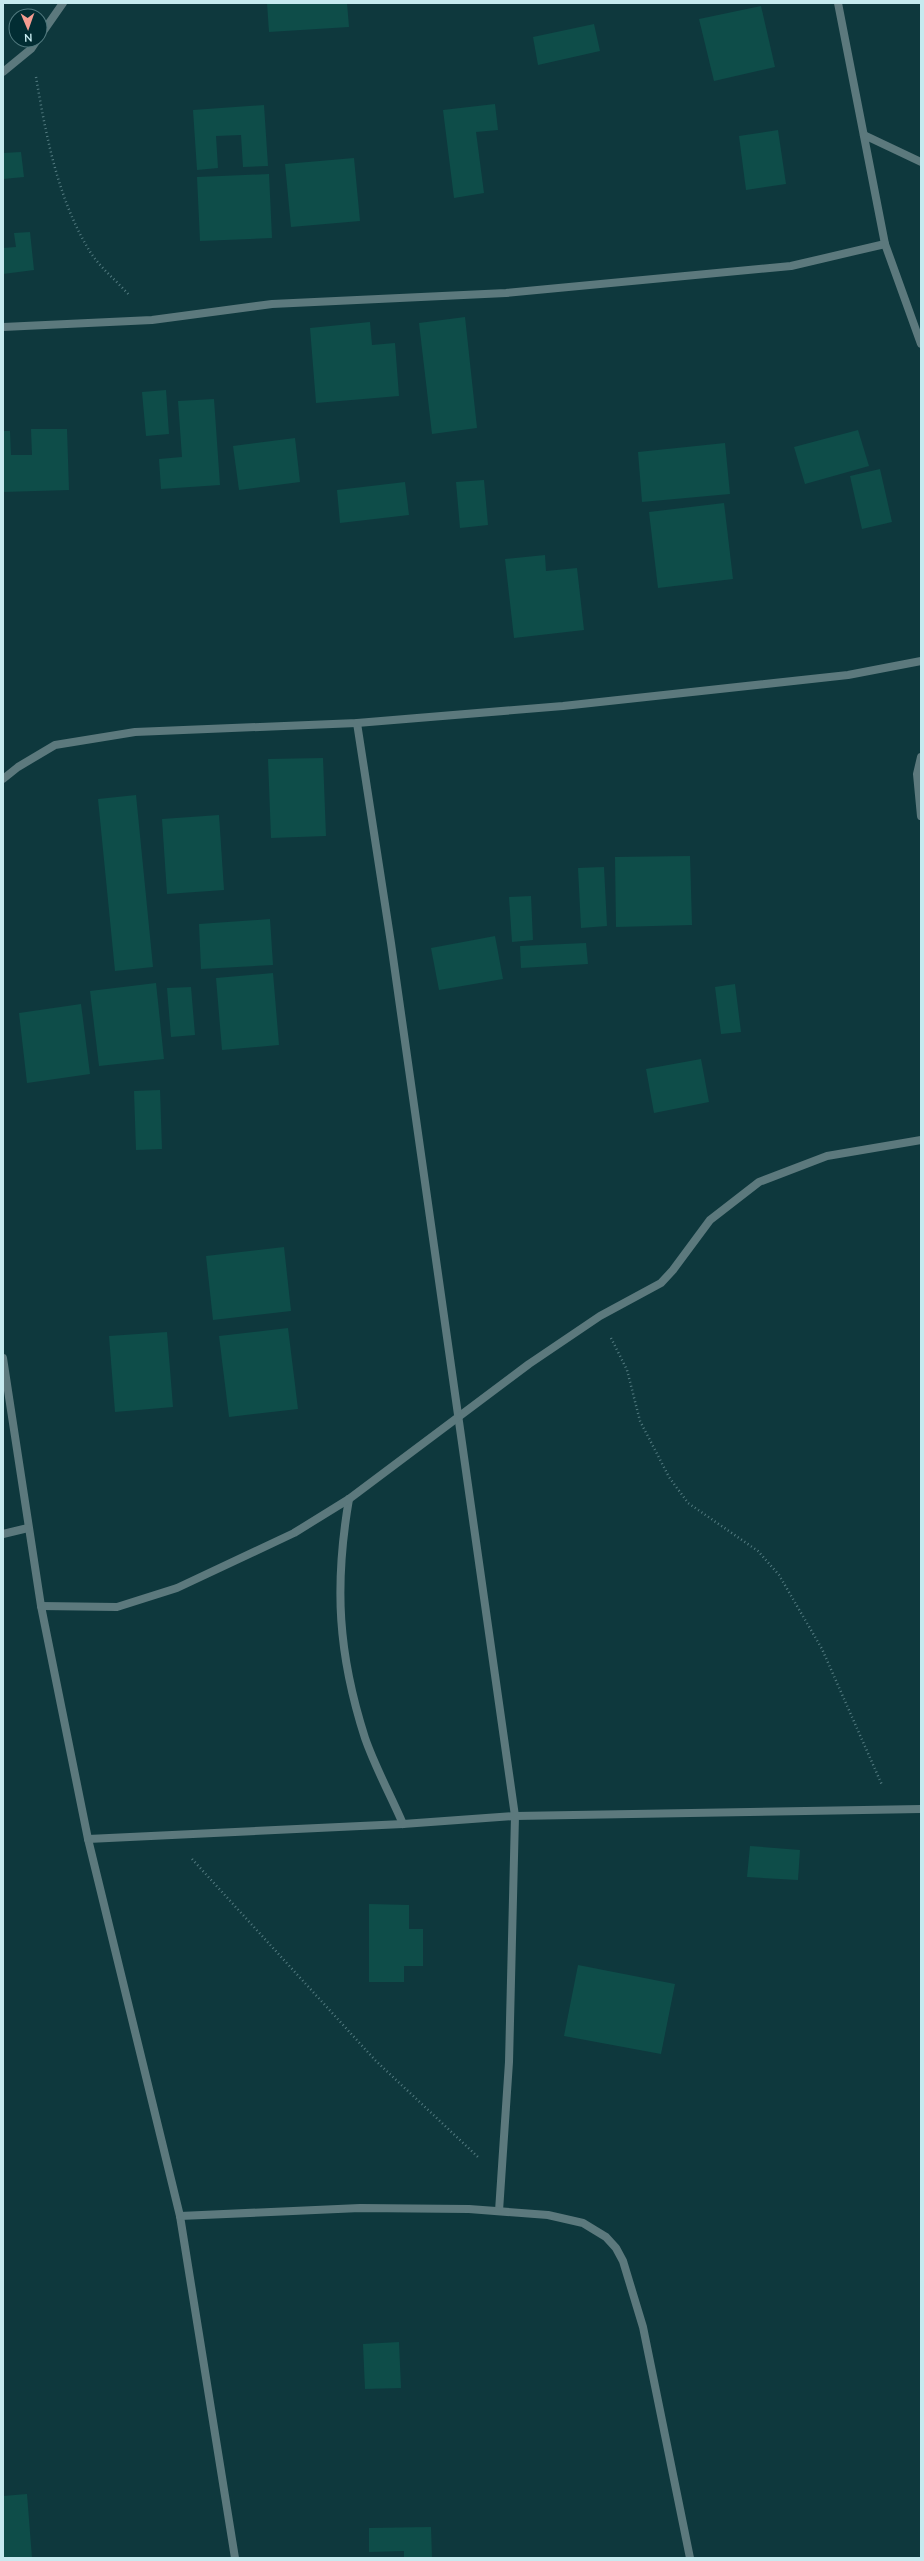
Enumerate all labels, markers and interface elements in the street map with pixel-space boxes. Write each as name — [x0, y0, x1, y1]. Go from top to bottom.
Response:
north arrow — [8, 8, 48, 48]
text: N — [24, 30, 33, 45]

